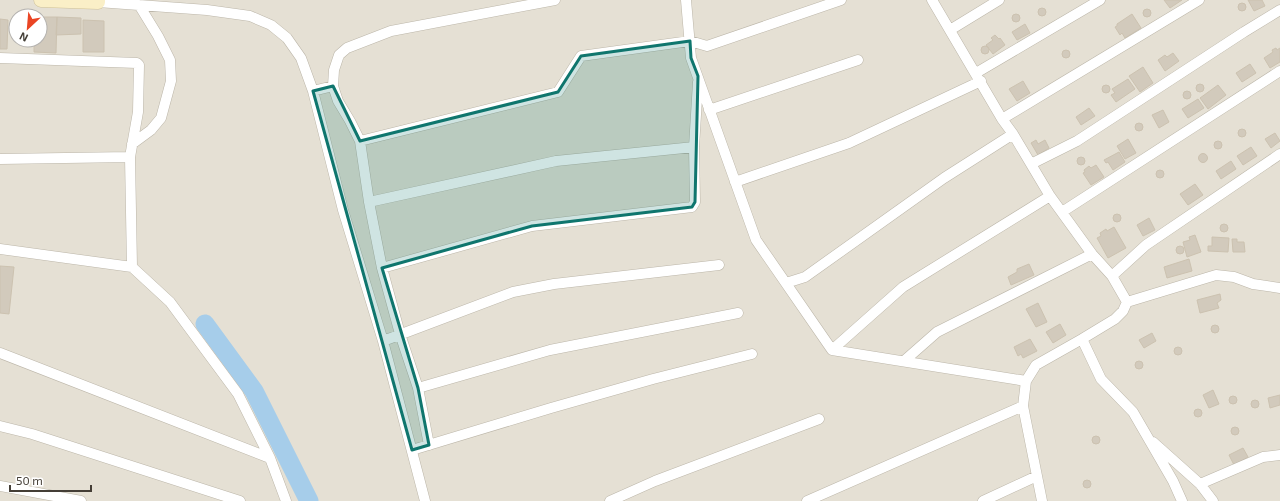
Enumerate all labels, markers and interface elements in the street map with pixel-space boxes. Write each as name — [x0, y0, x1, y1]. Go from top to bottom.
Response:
north arrow — [8, 8, 48, 48]
text: N — [17, 30, 30, 45]
scale bar — [10, 467, 91, 493]
text: 50 m — [16, 473, 43, 487]

